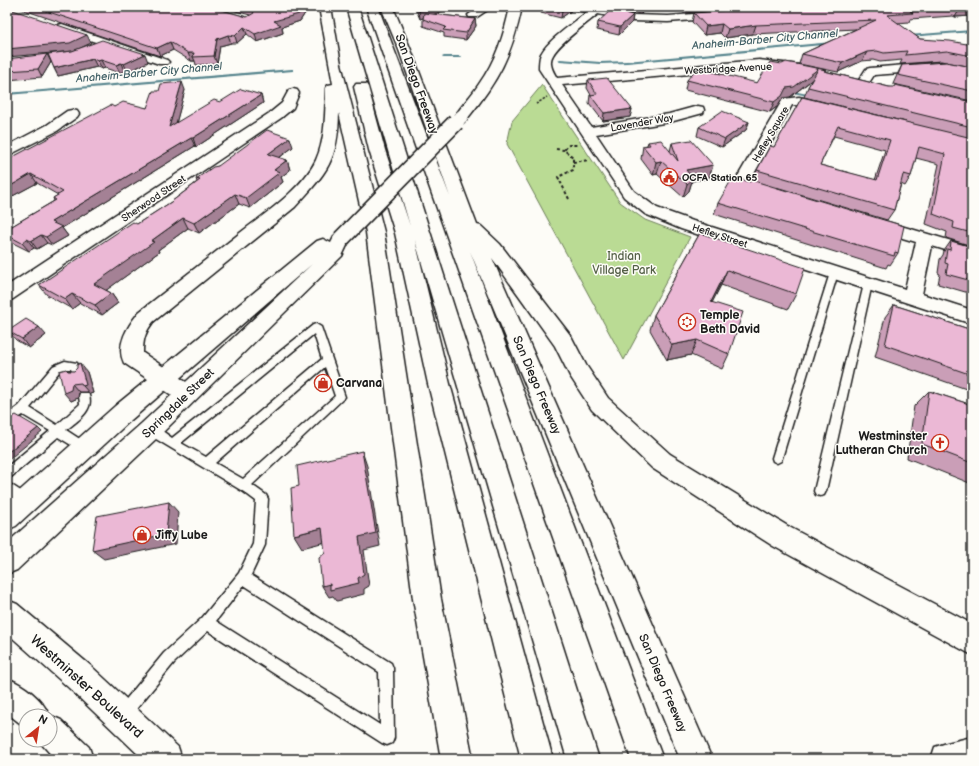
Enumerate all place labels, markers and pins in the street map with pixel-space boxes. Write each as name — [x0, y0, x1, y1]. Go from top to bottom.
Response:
public building icon: OCFA Station 65 — [659, 167, 679, 187]
place label: OCFA Station 65 — [682, 172, 757, 184]
place label: Temple Beth David — [700, 308, 760, 337]
synagogue icon: Temple Beth David — [677, 312, 697, 332]
shop icon: Carvana — [313, 373, 333, 393]
place label: Carvana — [336, 376, 382, 391]
place label: Westminster Lutheran Church — [835, 429, 927, 458]
church icon: Westminster Lutheran Church — [930, 433, 950, 453]
shop icon: Jiffy Lube — [132, 525, 152, 545]
place label: Jiffy Lube — [155, 528, 208, 543]

